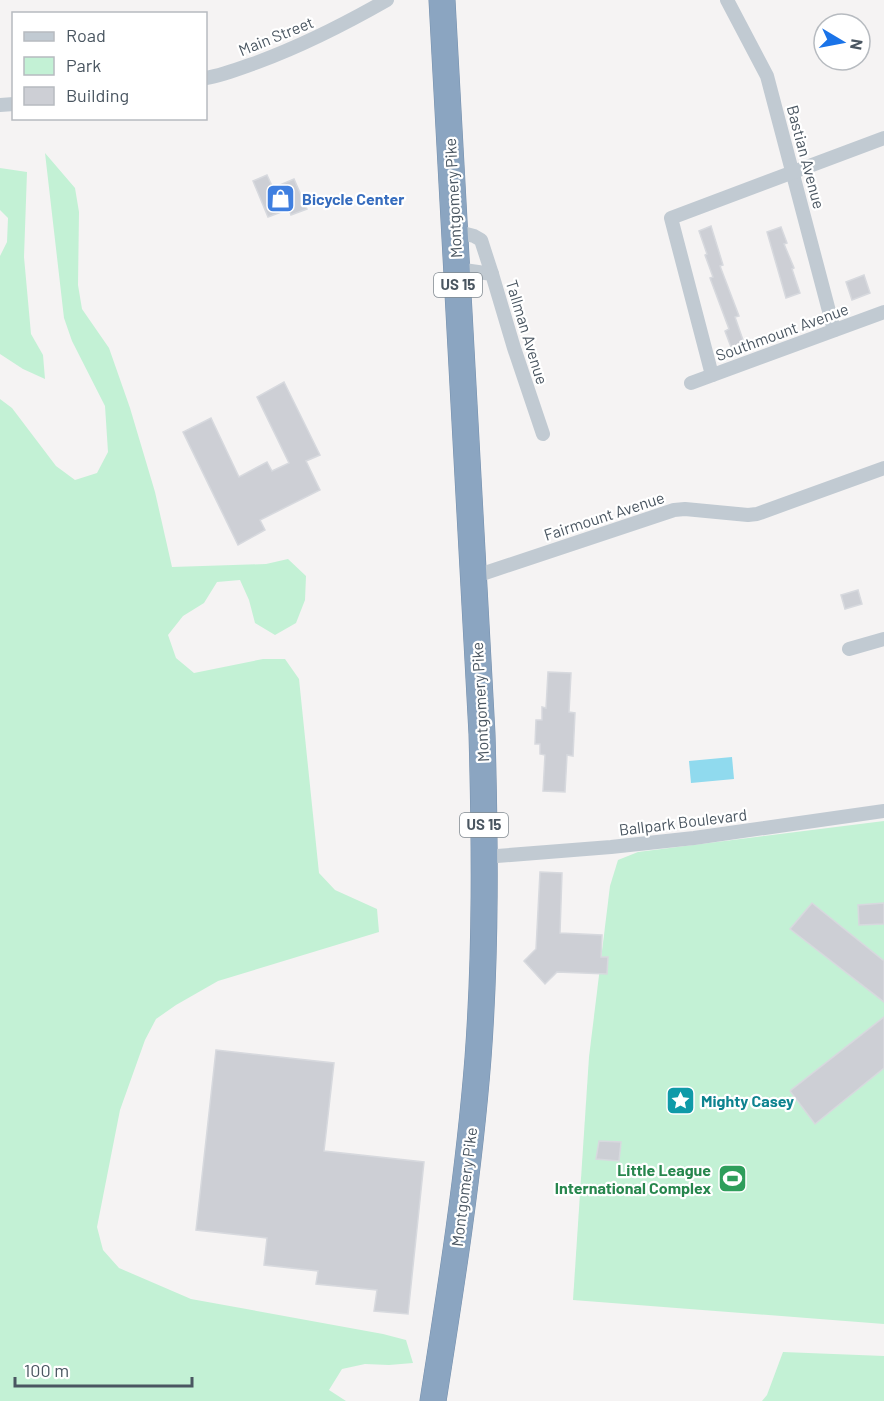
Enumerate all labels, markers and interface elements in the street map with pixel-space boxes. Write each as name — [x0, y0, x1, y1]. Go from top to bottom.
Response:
legend — [12, 12, 207, 120]
street label: Main Street — [236, 12, 316, 59]
north arrow — [812, 12, 872, 72]
text: Road — [66, 24, 106, 46]
text: N — [847, 38, 868, 52]
text: Park — [66, 54, 101, 76]
text: Building — [66, 84, 129, 106]
street label: Bastian Avenue — [784, 103, 829, 211]
street label: Montgomery Pike — [440, 138, 465, 258]
shop icon: Bicycle Center — [265, 183, 297, 215]
place label: Bicycle Center — [302, 189, 404, 208]
road number: US 15 — [434, 273, 482, 297]
street label: Tallman Avenue — [503, 277, 552, 387]
street label: Southmount Avenue — [713, 299, 851, 364]
street label: Fairmount Avenue — [541, 487, 666, 544]
street label: Montgomery Pike — [467, 642, 492, 762]
street label: Ballpark Boulevard — [618, 804, 748, 839]
road number: US 15 — [460, 813, 508, 837]
place icon: Mighty Casey — [664, 1085, 696, 1117]
place label: Mighty Casey — [701, 1091, 794, 1110]
street label: Montgomery Pike — [447, 1126, 480, 1248]
place label: Little League International Complex — [555, 1160, 711, 1197]
sports icon: Little League International Complex — [716, 1163, 748, 1195]
scale bar — [15, 1350, 192, 1388]
text: 100 m — [24, 1359, 69, 1381]

